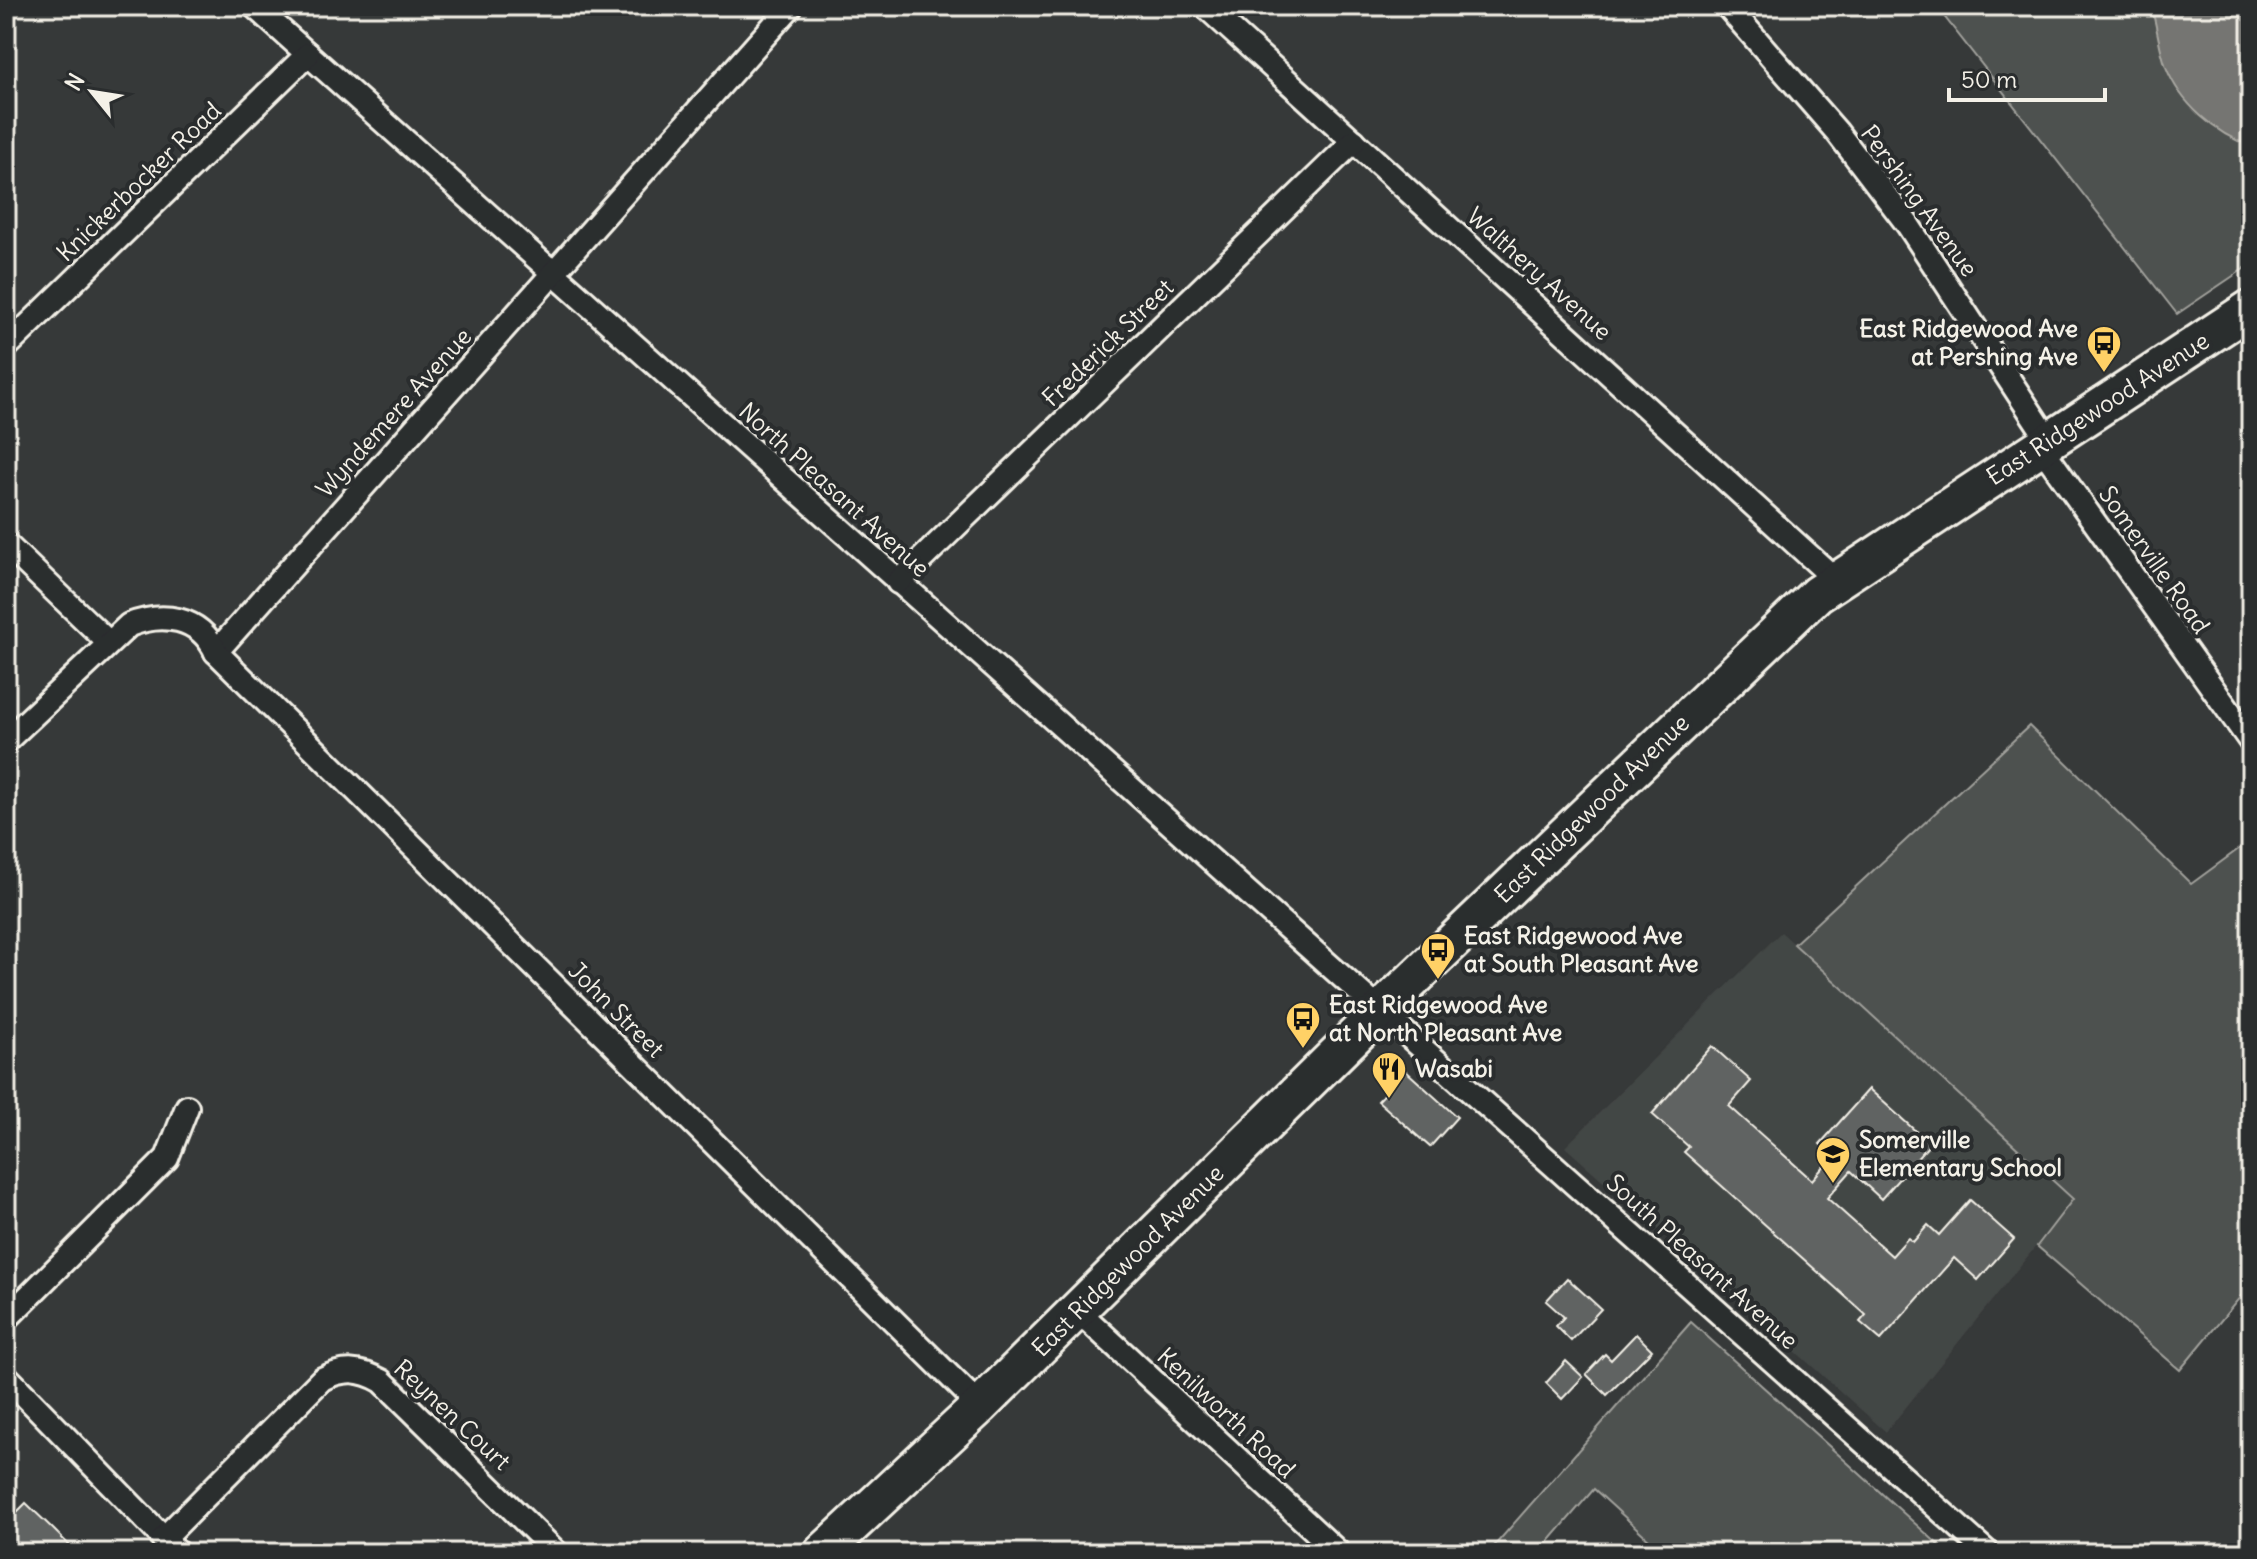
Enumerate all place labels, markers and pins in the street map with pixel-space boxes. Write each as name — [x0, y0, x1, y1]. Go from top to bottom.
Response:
place label: East Ridgewood Ave at Pershing Ave — [1859, 313, 2078, 371]
bus stop icon: East Ridgewood Ave at Pershing Ave — [2085, 324, 2123, 374]
place label: East Ridgewood Ave at South Pleasant Ave — [1464, 920, 1698, 978]
bus stop icon: East Ridgewood Ave at South Pleasant Ave — [1419, 931, 1457, 981]
place label: East Ridgewood Ave at North Pleasant Ave — [1329, 989, 1562, 1047]
bus stop icon: East Ridgewood Ave at North Pleasant Ave — [1284, 1000, 1322, 1050]
restaurant icon: Wasabi — [1370, 1050, 1408, 1100]
place label: Wasabi — [1415, 1053, 1493, 1083]
place label: Somerville Elementary School — [1859, 1124, 2062, 1182]
school or university icon: Somerville Elementary School — [1814, 1135, 1852, 1185]

